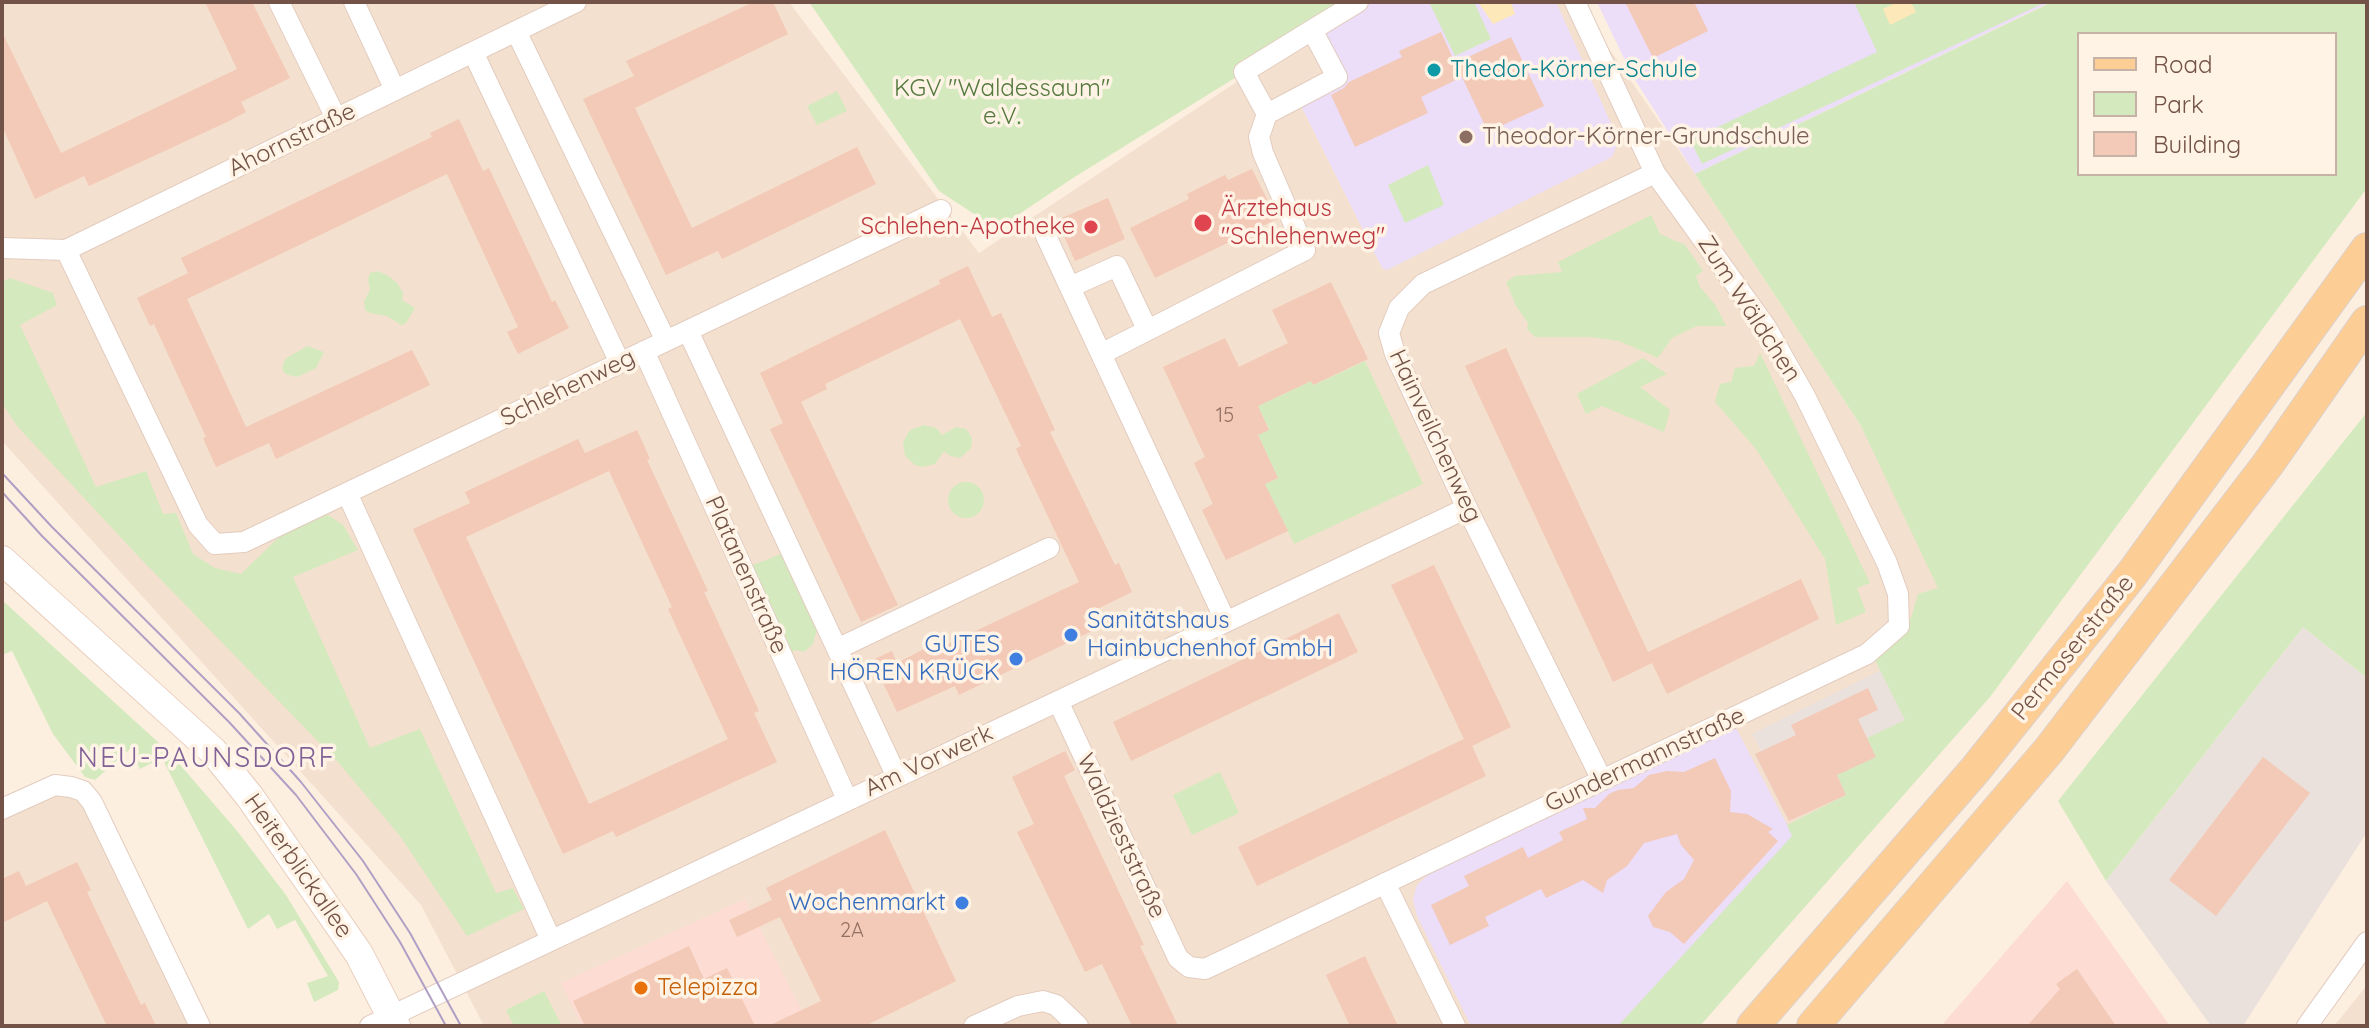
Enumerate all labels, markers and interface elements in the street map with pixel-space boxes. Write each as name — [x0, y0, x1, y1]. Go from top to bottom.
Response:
legend — [2077, 32, 2337, 176]
text: Road — [2153, 49, 2213, 79]
place label: Thedor-Körner-Schule — [1450, 56, 1697, 84]
marker: Thedor-Körner-Schule — [1425, 61, 1443, 79]
park label: KGV "Waldessaum" e.V. — [894, 75, 1110, 131]
text: Park — [2153, 89, 2204, 119]
street label: Ahornstraße — [224, 97, 360, 183]
place label: Theodor-Körner-Grundschule — [1482, 123, 1810, 151]
marker: Theodor-Körner-Grundschule — [1457, 128, 1475, 146]
text: Building — [2153, 129, 2241, 159]
place label: Ärztehaus "Schlehenweg" — [1221, 195, 1385, 251]
marker: Ärztehaus "Schlehenweg" — [1192, 212, 1214, 234]
place label: Schlehen-Apotheke — [860, 213, 1075, 241]
marker: Schlehen-Apotheke — [1082, 218, 1100, 236]
street label: Zum Wäldchen — [1691, 231, 1807, 387]
street label: Schlehenweg — [496, 343, 640, 433]
street label: Hainveilchenweg — [1382, 345, 1488, 527]
house number: 15 — [1216, 404, 1234, 428]
street label: Platanenstraße — [698, 492, 794, 658]
street label: Permoserstraße — [2006, 570, 2140, 726]
place label: Sanitätshaus Hainbuchenhof GmbH — [1087, 607, 1333, 663]
marker: Sanitätshaus Hainbuchenhof GmbH — [1062, 626, 1080, 644]
place label: GUTES HÖREN KRÜCK — [829, 631, 1000, 687]
marker: GUTES HÖREN KRÜCK — [1007, 650, 1025, 668]
street label: Gundermannstraße — [1541, 701, 1749, 819]
street label: Am Vorwerk — [860, 719, 998, 803]
district label: NEU-PAUNSDORF — [78, 742, 336, 776]
street label: Waldzieststraße — [1070, 749, 1172, 923]
street label: Heiterblickallee — [238, 788, 358, 944]
place label: Wochenmarkt — [789, 889, 946, 917]
marker: Wochenmarkt — [953, 894, 971, 912]
house number: 2A — [840, 919, 864, 943]
place label: Telepizza — [657, 974, 758, 1002]
marker: Telepizza — [632, 979, 650, 997]

